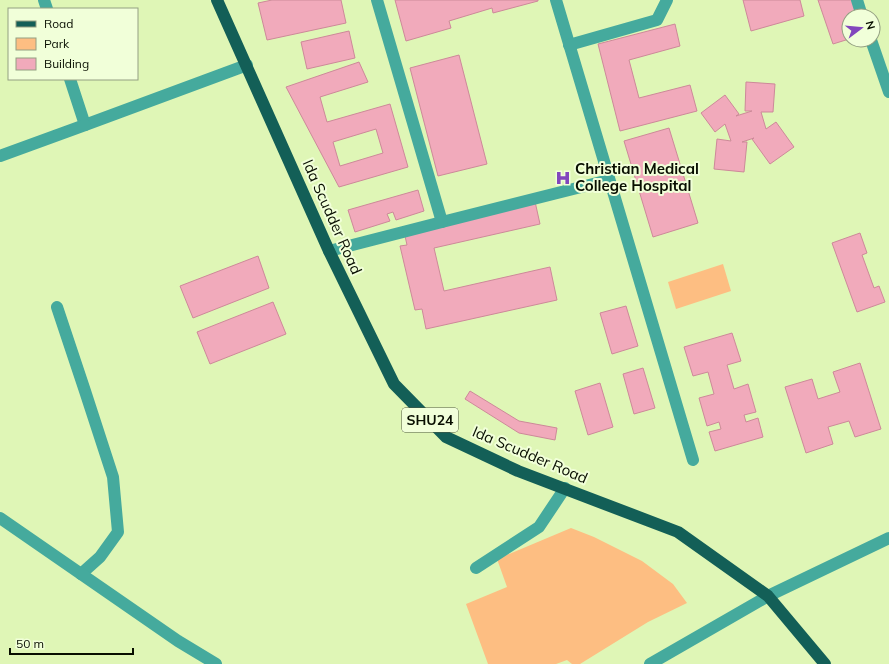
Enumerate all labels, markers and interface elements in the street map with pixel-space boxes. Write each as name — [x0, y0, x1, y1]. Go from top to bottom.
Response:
legend — [8, 8, 138, 80]
north arrow — [841, 8, 881, 48]
text: Road — [44, 16, 73, 31]
text: N — [863, 19, 878, 31]
text: Park — [44, 36, 70, 51]
text: Building — [44, 56, 89, 71]
street label: Ida Scudder Road — [299, 157, 366, 277]
place label: Christian Medical College Hospital — [575, 159, 699, 195]
hospital icon: Christian Medical College Hospital — [554, 169, 572, 187]
road number: SHU24 — [402, 408, 458, 432]
street label: Ida Scudder Road — [470, 422, 591, 487]
scale bar — [10, 630, 133, 656]
text: 50 m — [16, 636, 44, 651]

